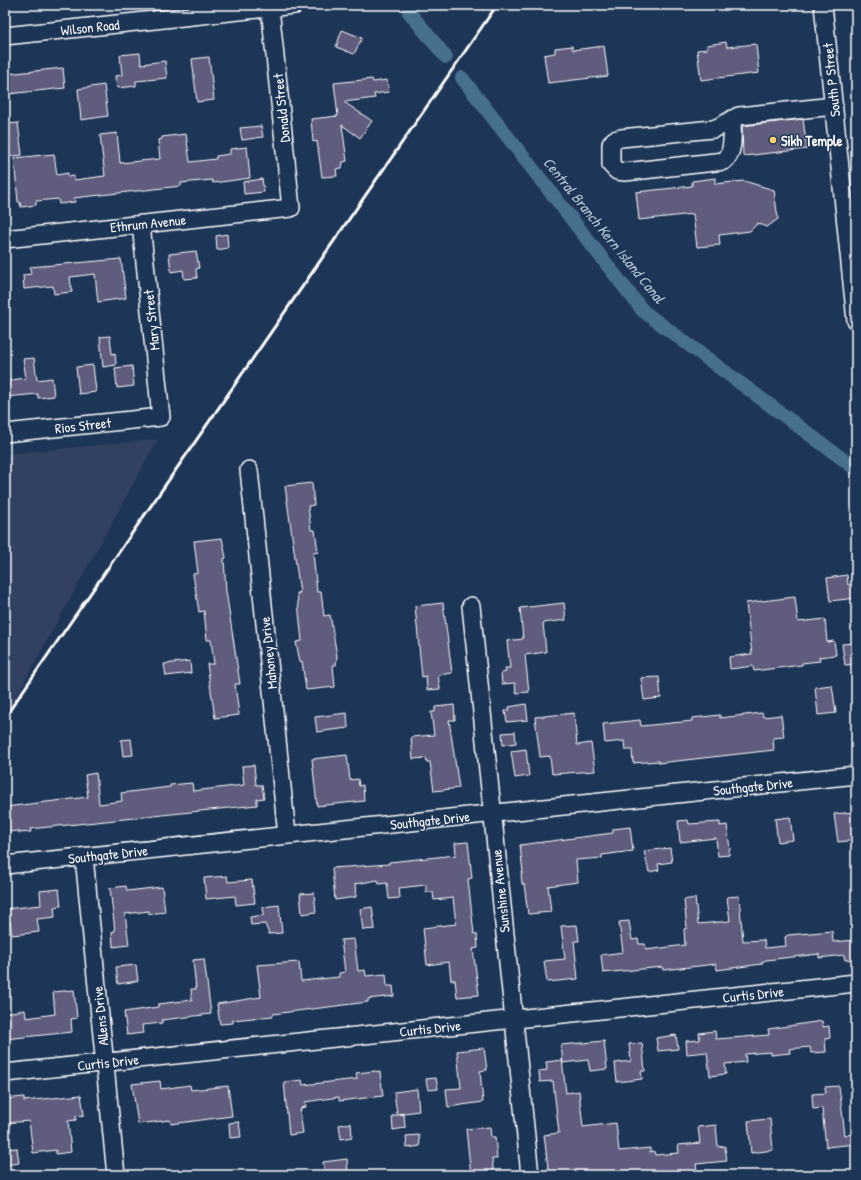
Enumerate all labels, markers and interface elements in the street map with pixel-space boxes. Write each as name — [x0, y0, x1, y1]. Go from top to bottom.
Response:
street label: Wilson Road — [60, 14, 121, 40]
street label: South P Street — [818, 42, 844, 118]
street label: Donald Street — [268, 72, 294, 143]
place label: Sikh Temple — [781, 131, 843, 152]
marker: Sikh Temple — [768, 135, 778, 145]
water label: Central Branch Kern Island Canal — [538, 152, 670, 308]
street label: Ethrum Avenue — [109, 210, 187, 236]
street label: Mary Street — [138, 288, 165, 351]
street label: Rios Street — [54, 413, 112, 437]
street label: Mahoney Drive — [255, 615, 282, 690]
street label: Southgate Drive — [712, 772, 794, 801]
street label: Southgate Drive — [389, 806, 471, 835]
street label: Southgate Drive — [67, 840, 149, 869]
street label: Sunshine Avenue — [486, 848, 514, 933]
street label: Curtis Drive — [721, 981, 785, 1007]
street label: Allens Drive — [87, 985, 113, 1047]
street label: Curtis Drive — [398, 1015, 462, 1041]
street label: Curtis Drive — [76, 1049, 140, 1075]

